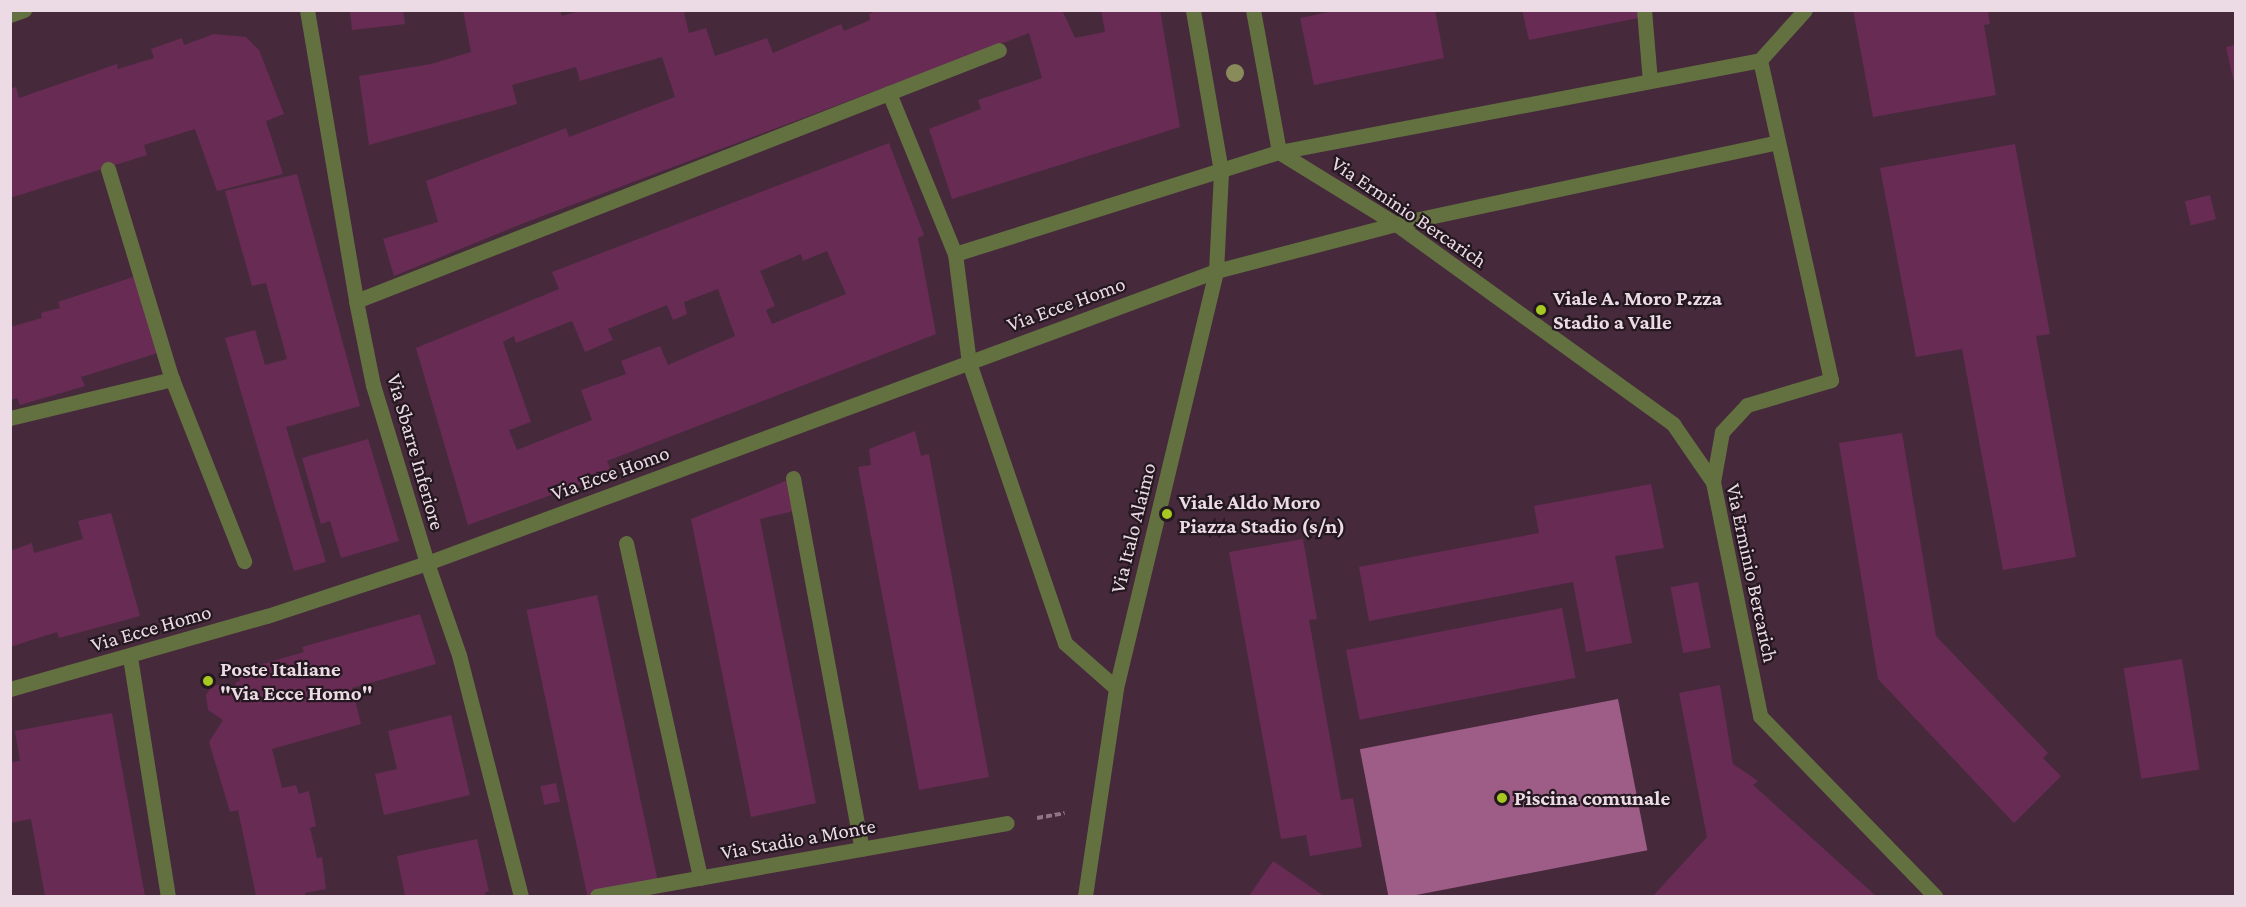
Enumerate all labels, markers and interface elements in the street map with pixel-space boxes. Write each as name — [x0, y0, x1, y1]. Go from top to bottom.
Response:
street label: Via Erminio Bercarich — [1326, 151, 1492, 273]
street label: Via Ecce Homo — [1003, 271, 1129, 337]
place label: Viale A. Moro P.zza Stadio a Valle — [1553, 285, 1722, 335]
marker: Viale A. Moro P.zza Stadio a Valle — [1534, 303, 1548, 317]
street label: Via Sbarre Inferiore — [382, 371, 450, 533]
street label: Via Ecce Homo — [547, 440, 673, 506]
street label: Via Italo Alaimo — [1105, 460, 1161, 596]
street label: Via Erminio Bercarich — [1721, 481, 1783, 665]
place label: Viale Aldo Moro Piazza Stadio (s/n) — [1179, 489, 1345, 539]
marker: Viale Aldo Moro Piazza Stadio (s/n) — [1160, 507, 1174, 521]
street label: Via Ecce Homo — [88, 599, 214, 657]
place label: Poste Italiane "Via Ecce Homo" — [220, 656, 373, 706]
marker: Poste Italiane "Via Ecce Homo" — [201, 674, 215, 688]
place label: Piscina comunale — [1514, 785, 1670, 811]
marker: Piscina comunale — [1495, 791, 1509, 805]
street label: Via Stadio a Monte — [719, 813, 877, 865]

